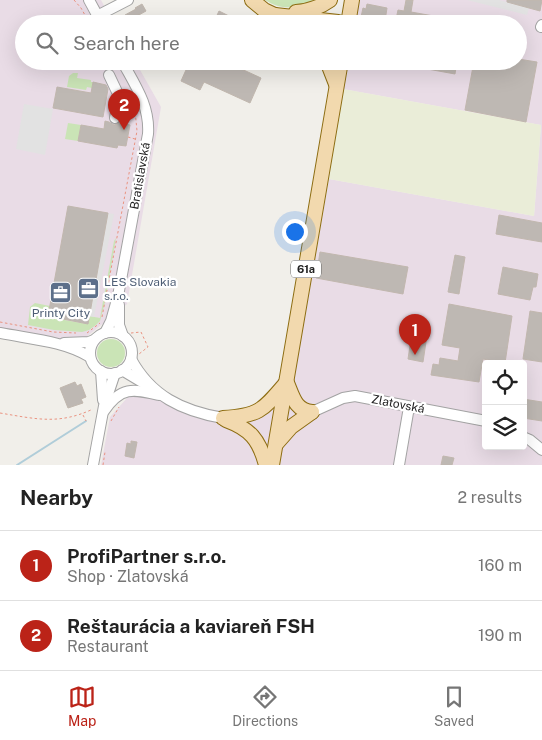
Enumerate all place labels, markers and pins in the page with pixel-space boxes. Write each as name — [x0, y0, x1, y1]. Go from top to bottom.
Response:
pin: 2 — [108, 89, 140, 130]
place label: LES Slovakia s.r.o. — [104, 275, 176, 303]
office icon: LES Slovakia s.r.o. — [76, 277, 100, 301]
office icon: Printy City — [49, 280, 73, 304]
place label: Printy City — [32, 306, 91, 320]
pin: 1 — [399, 314, 431, 355]

